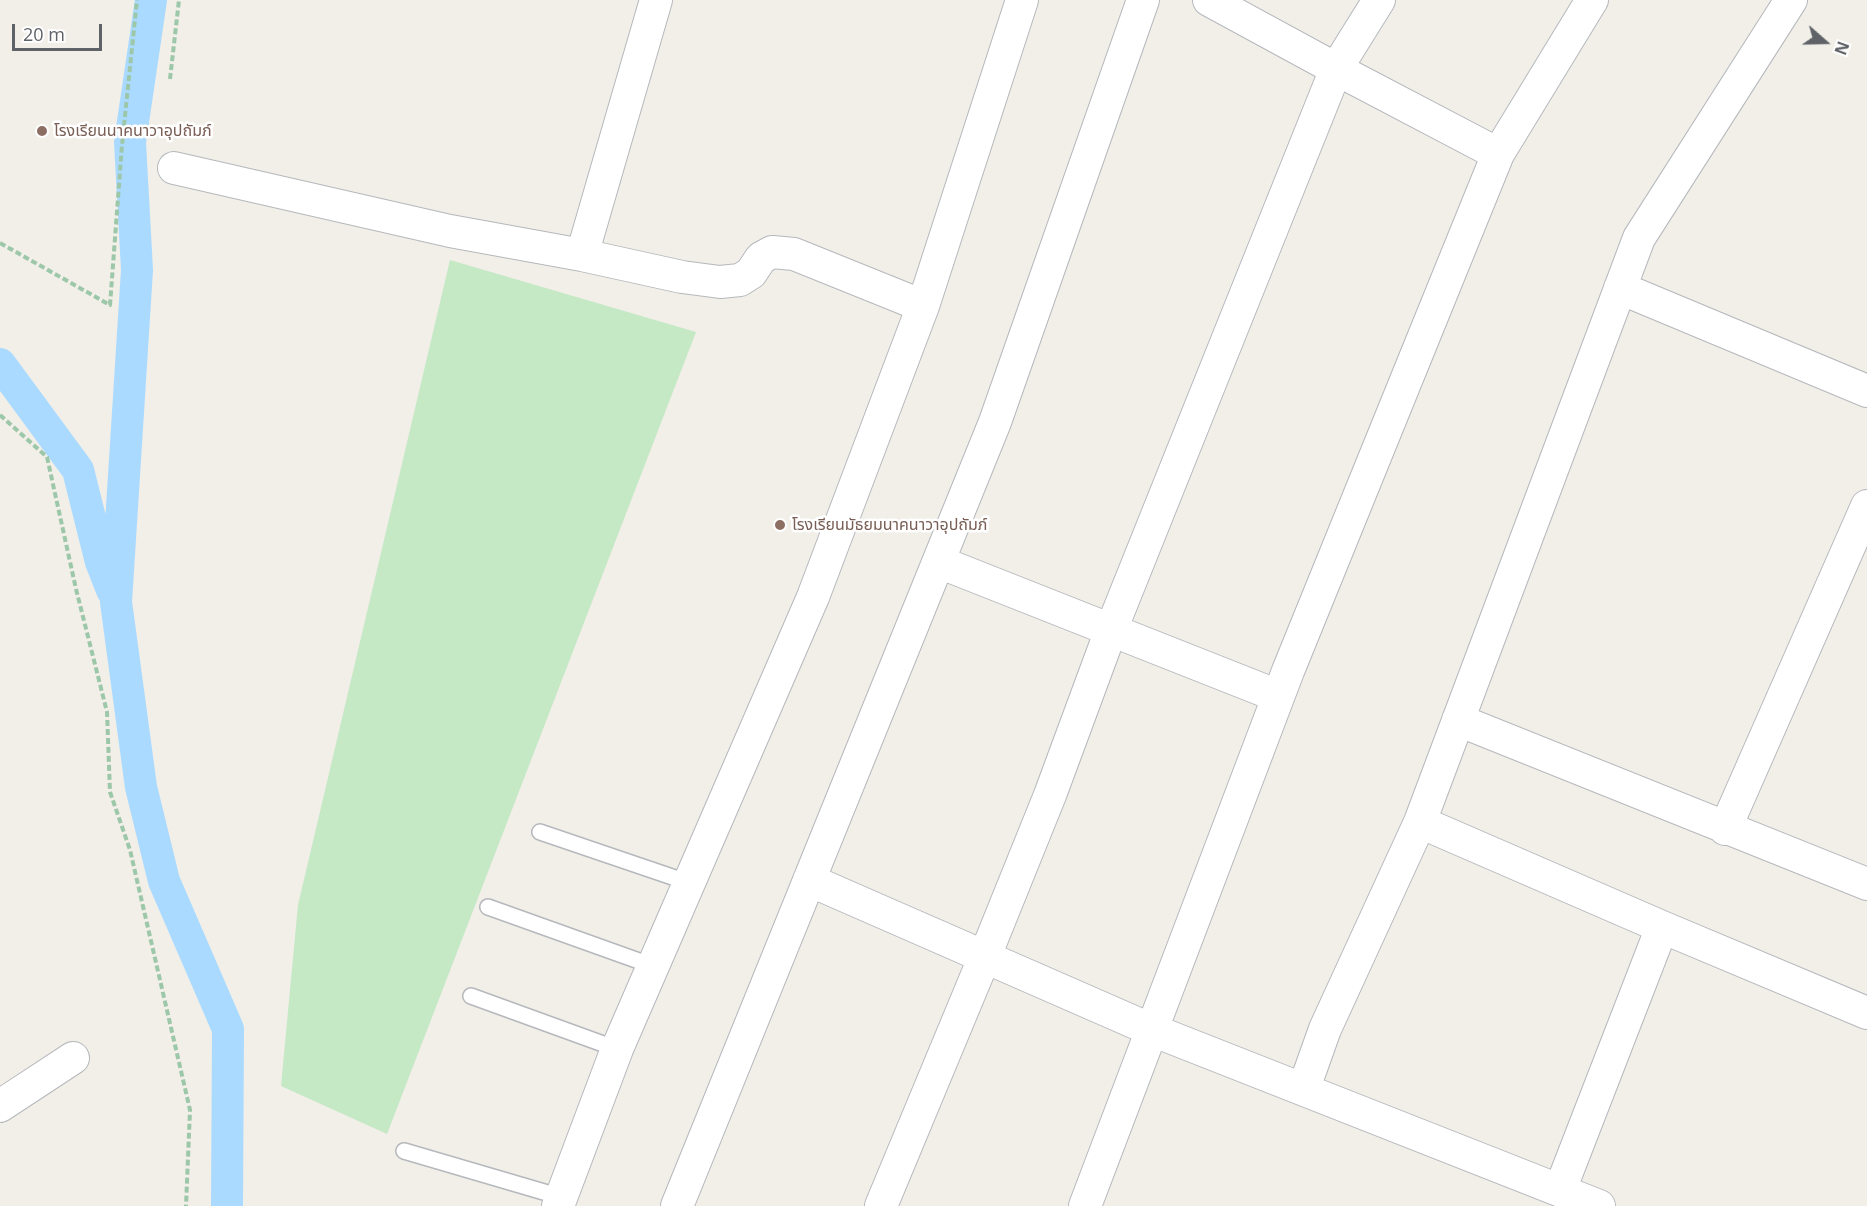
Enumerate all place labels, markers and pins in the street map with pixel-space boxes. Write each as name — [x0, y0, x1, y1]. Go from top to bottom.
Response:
place label: โรงเรียนนาคนาวาอุปถัมภ์ — [54, 121, 212, 141]
marker: โรงเรียนนาคนาวาอุปถัมภ์ — [35, 124, 49, 138]
place label: โรงเรียนมัธยมนาคนาวาอุปถัมภ์ — [792, 515, 987, 535]
marker: โรงเรียนมัธยมนาคนาวาอุปถัมภ์ — [773, 518, 787, 532]

